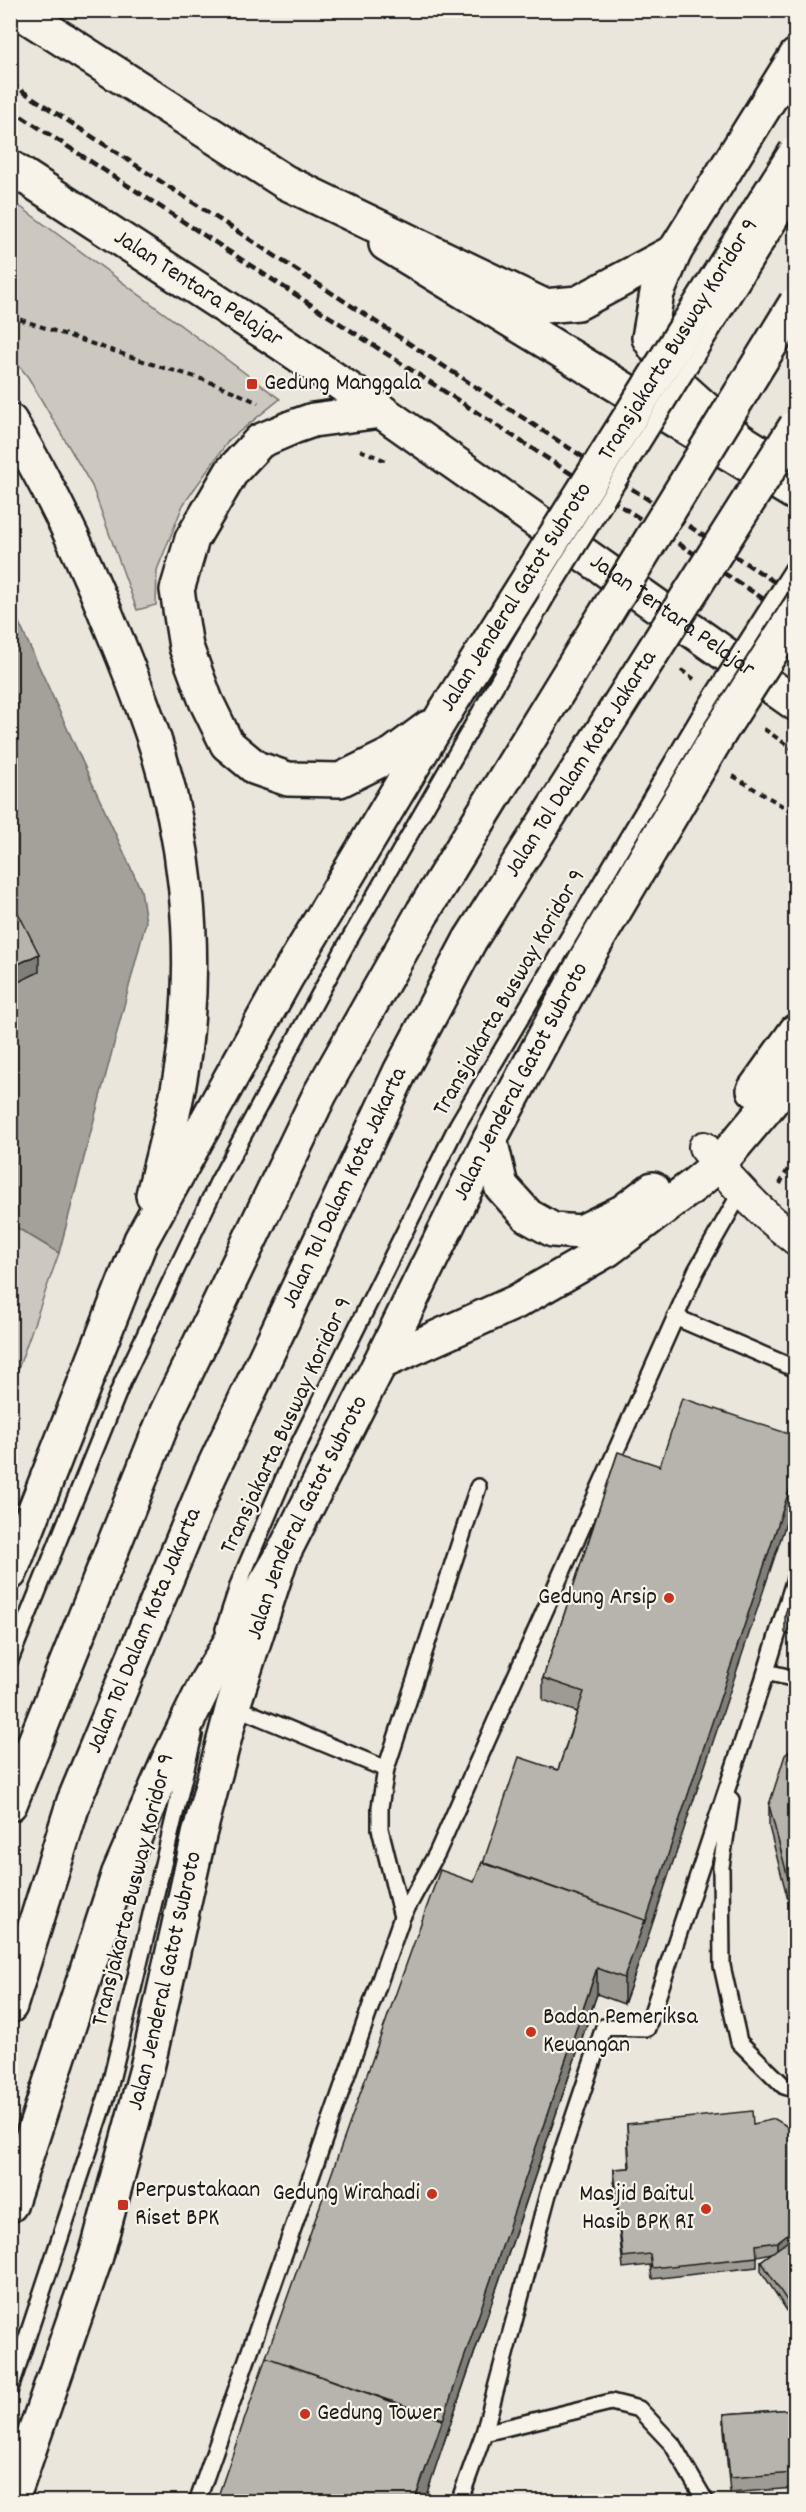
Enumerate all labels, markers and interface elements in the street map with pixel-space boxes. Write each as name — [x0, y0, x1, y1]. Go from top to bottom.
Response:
street label: Transjakarta Busway Koridor 9 — [590, 212, 768, 468]
street label: Jalan Tentara Pelajar — [107, 221, 289, 357]
place label: Gedung Manggala — [264, 367, 422, 401]
marker: Gedung Manggala — [245, 377, 259, 391]
street label: Jalan Jenderal Gatot Subroto — [432, 476, 601, 719]
street label: Jalan Tentara Pelajar — [582, 546, 762, 687]
street label: Jalan Tol Dalam Kota Jakarta — [497, 644, 667, 885]
street label: Transjakarta Busway Koridor 9 — [425, 863, 595, 1123]
street label: Jalan Jenderal Gatot Subroto — [445, 957, 598, 1207]
street label: Jalan Tol Dalam Kota Jakarta — [274, 1061, 417, 1315]
street label: Transjakarta Busway Koridor 9 — [212, 1292, 362, 1560]
street label: Jalan Jenderal Gatot Subroto — [239, 1390, 378, 1644]
street label: Jalan Tol Dalam Kota Jakarta — [79, 1502, 211, 1759]
place label: Gedung Arsip — [538, 1581, 657, 1615]
marker: Gedung Arsip — [662, 1591, 676, 1605]
street label: Transjakarta Busway Koridor 9 — [84, 1750, 184, 2030]
street label: Jalan Jenderal Gatot Subroto — [119, 1848, 212, 2115]
place label: Badan Pemeriksa Keuangan — [543, 2001, 698, 2063]
marker: Badan Pemeriksa Keuangan — [524, 2025, 538, 2039]
place label: Perpustakaan Riset BPK — [135, 2174, 260, 2236]
place label: Gedung Wirahadi — [272, 2177, 420, 2211]
place label: Masjid Baitul Hasib BPK RI — [579, 2178, 695, 2240]
marker: Gedung Wirahadi — [425, 2187, 439, 2201]
marker: Perpustakaan Riset BPK — [116, 2198, 130, 2212]
marker: Masjid Baitul Hasib BPK RI — [699, 2202, 713, 2216]
place label: Gedung Tower — [317, 2397, 442, 2431]
marker: Gedung Tower — [298, 2407, 312, 2421]

